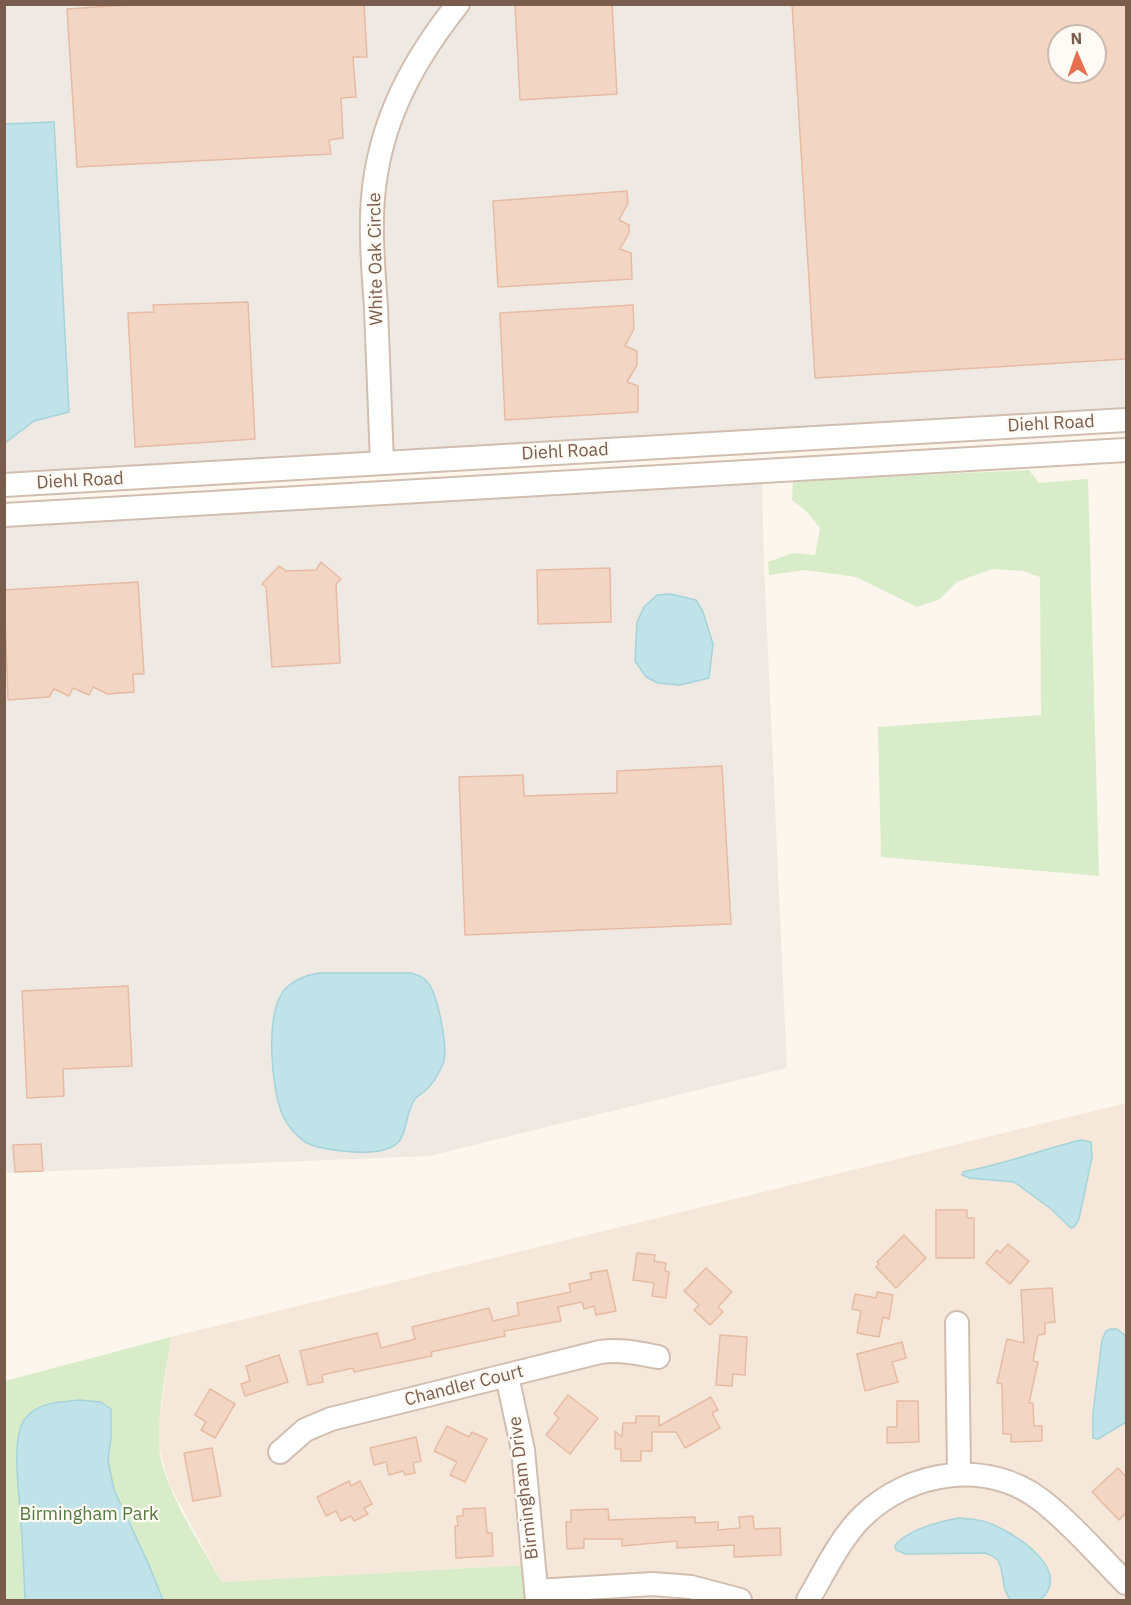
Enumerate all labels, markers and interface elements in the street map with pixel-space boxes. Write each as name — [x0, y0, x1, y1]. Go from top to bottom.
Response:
north arrow — [1047, 24, 1107, 84]
text: N — [1070, 28, 1083, 48]
street label: White Oak Circle — [364, 192, 388, 326]
street label: Diehl Road — [1007, 411, 1095, 437]
street label: Diehl Road — [521, 439, 609, 465]
street label: Diehl Road — [36, 468, 124, 494]
street label: Chandler Court — [402, 1361, 526, 1411]
street label: Birmingham Drive — [504, 1415, 544, 1561]
park label: Birmingham Park — [19, 1504, 159, 1526]

